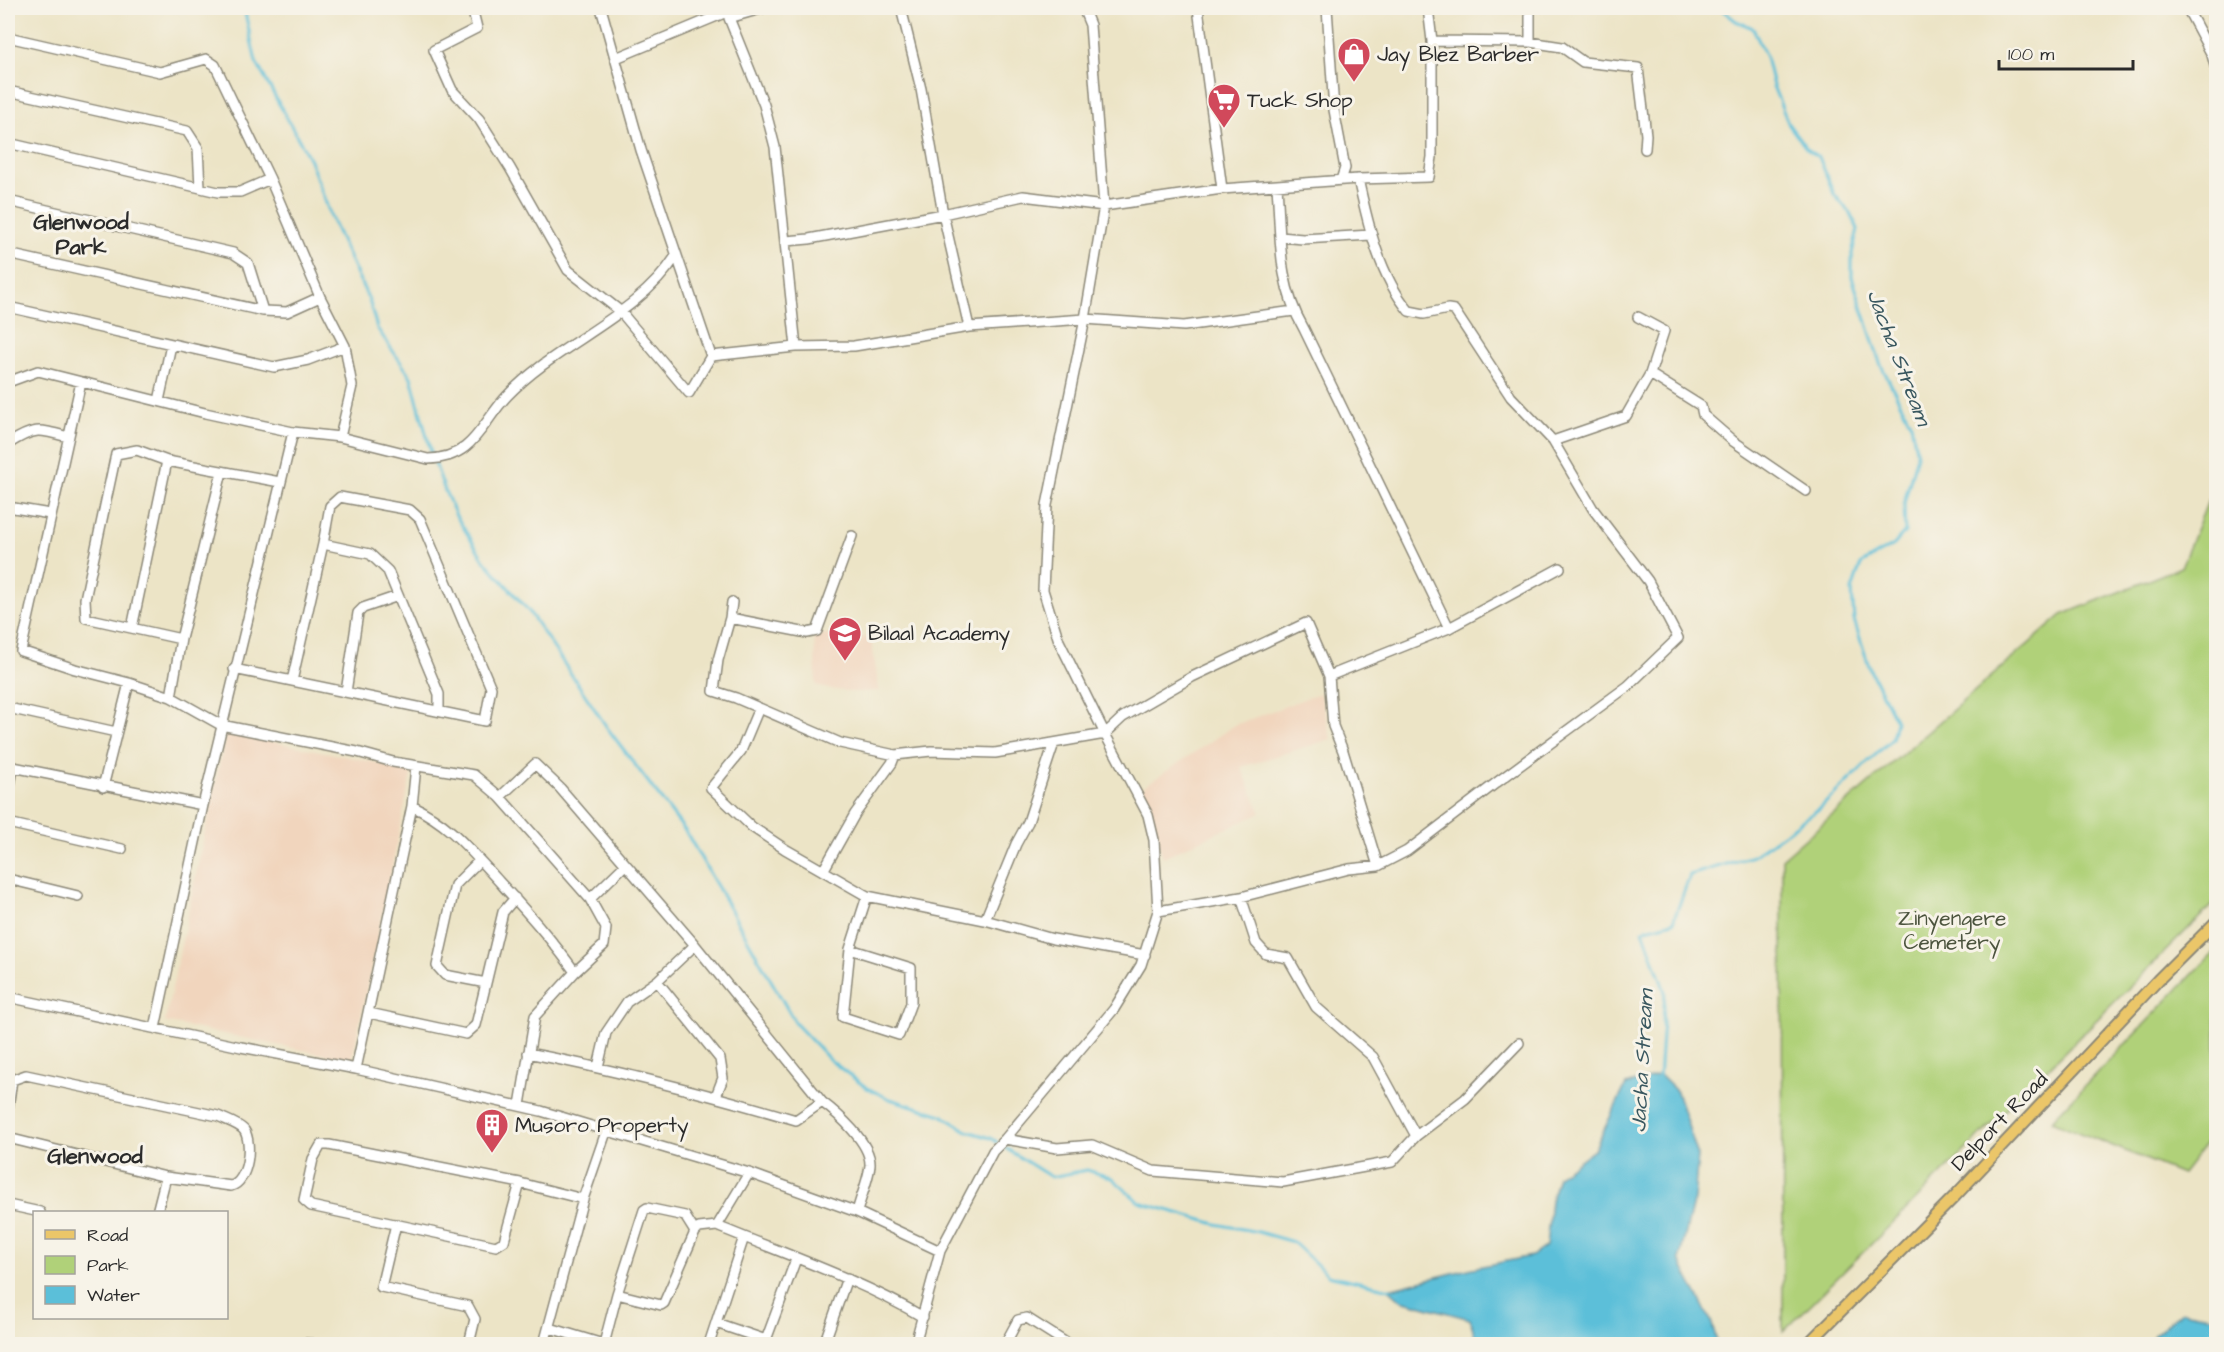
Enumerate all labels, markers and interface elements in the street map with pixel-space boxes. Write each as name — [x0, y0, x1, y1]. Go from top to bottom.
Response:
scale bar — [1999, 33, 2132, 71]
shop icon: Jay Blez Barber — [1336, 36, 1372, 83]
place label: Jay Blez Barber — [1377, 40, 1539, 71]
text: 100 m — [2008, 42, 2054, 67]
supermarket icon: Tuck Shop — [1206, 82, 1242, 129]
place label: Tuck Shop — [1247, 86, 1353, 116]
district label: Glenwood Park — [33, 207, 129, 263]
water label: Jacha Stream — [1858, 285, 1939, 432]
school or university icon: Bilaal Academy — [827, 615, 863, 662]
place label: Bilaal Academy — [868, 619, 1010, 650]
park label: Zinyengere Cemetery — [1898, 904, 2006, 959]
water label: Jacha Stream — [1623, 987, 1662, 1133]
street label: Delport Road — [1944, 1065, 2055, 1178]
building icon: Musoro Property — [474, 1107, 510, 1154]
place label: Musoro Property — [515, 1111, 689, 1142]
district label: Glenwood — [47, 1141, 143, 1172]
legend — [33, 1211, 228, 1319]
text: Road — [87, 1223, 128, 1248]
text: Park — [87, 1253, 129, 1278]
text: Water — [87, 1283, 140, 1308]

